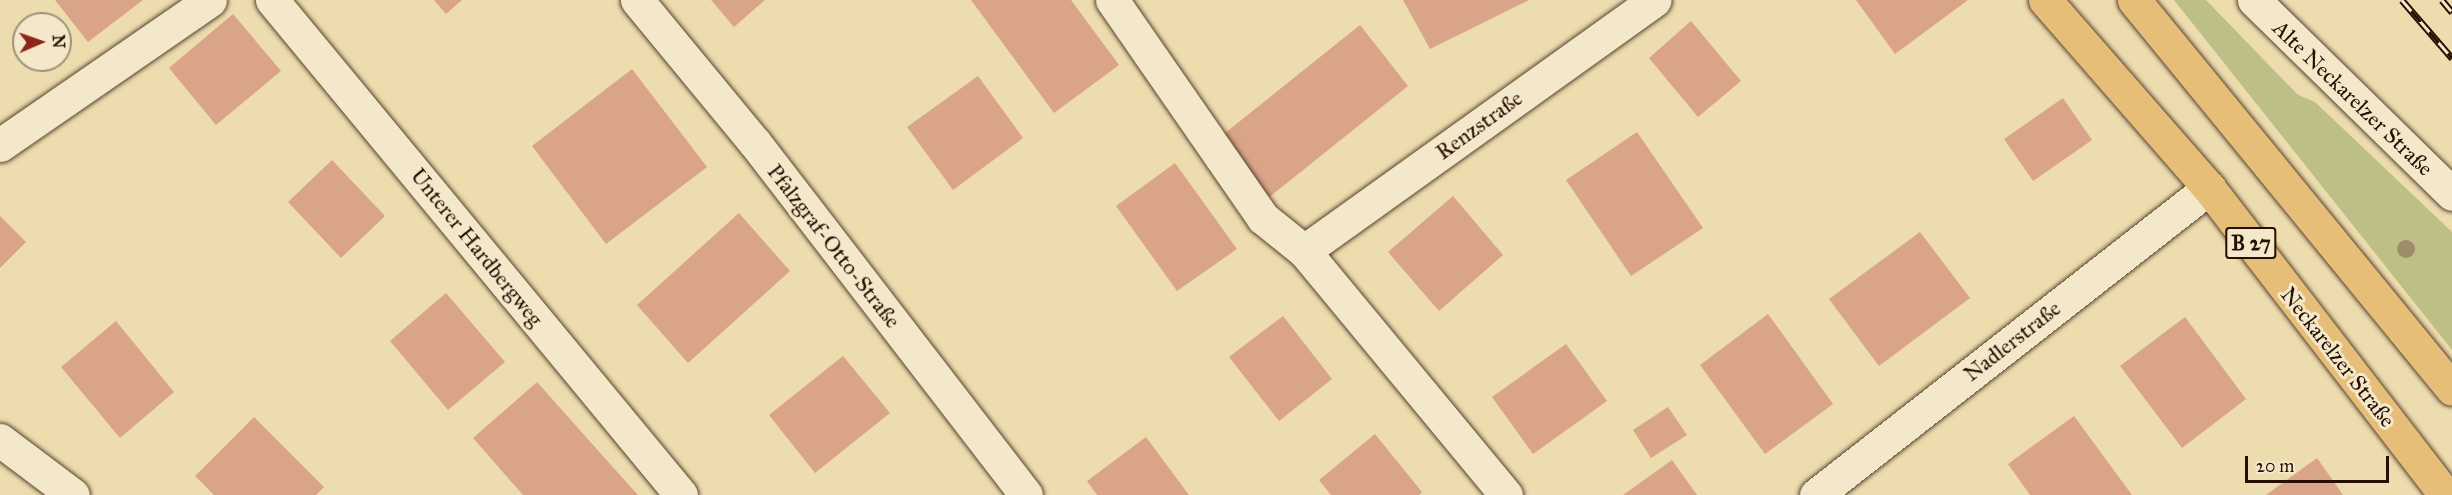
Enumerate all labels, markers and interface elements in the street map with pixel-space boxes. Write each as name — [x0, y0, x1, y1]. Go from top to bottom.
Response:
north arrow — [12, 12, 72, 72]
street label: Alte Neckarelzer Straße — [2267, 15, 2439, 181]
text: N — [49, 34, 68, 49]
street label: Renzstraße — [1431, 85, 1527, 165]
street label: Pfalzgraf-Otto-Straße — [762, 159, 906, 333]
street label: Unterer Hardbergweg — [405, 163, 549, 331]
road number: B 27 — [2224, 225, 2278, 261]
street label: Neckarelzer Straße — [2275, 282, 2401, 432]
street label: Nadlerstraße — [1958, 295, 2066, 387]
scale bar — [2248, 444, 2392, 482]
text: 20 m — [2256, 455, 2294, 477]

